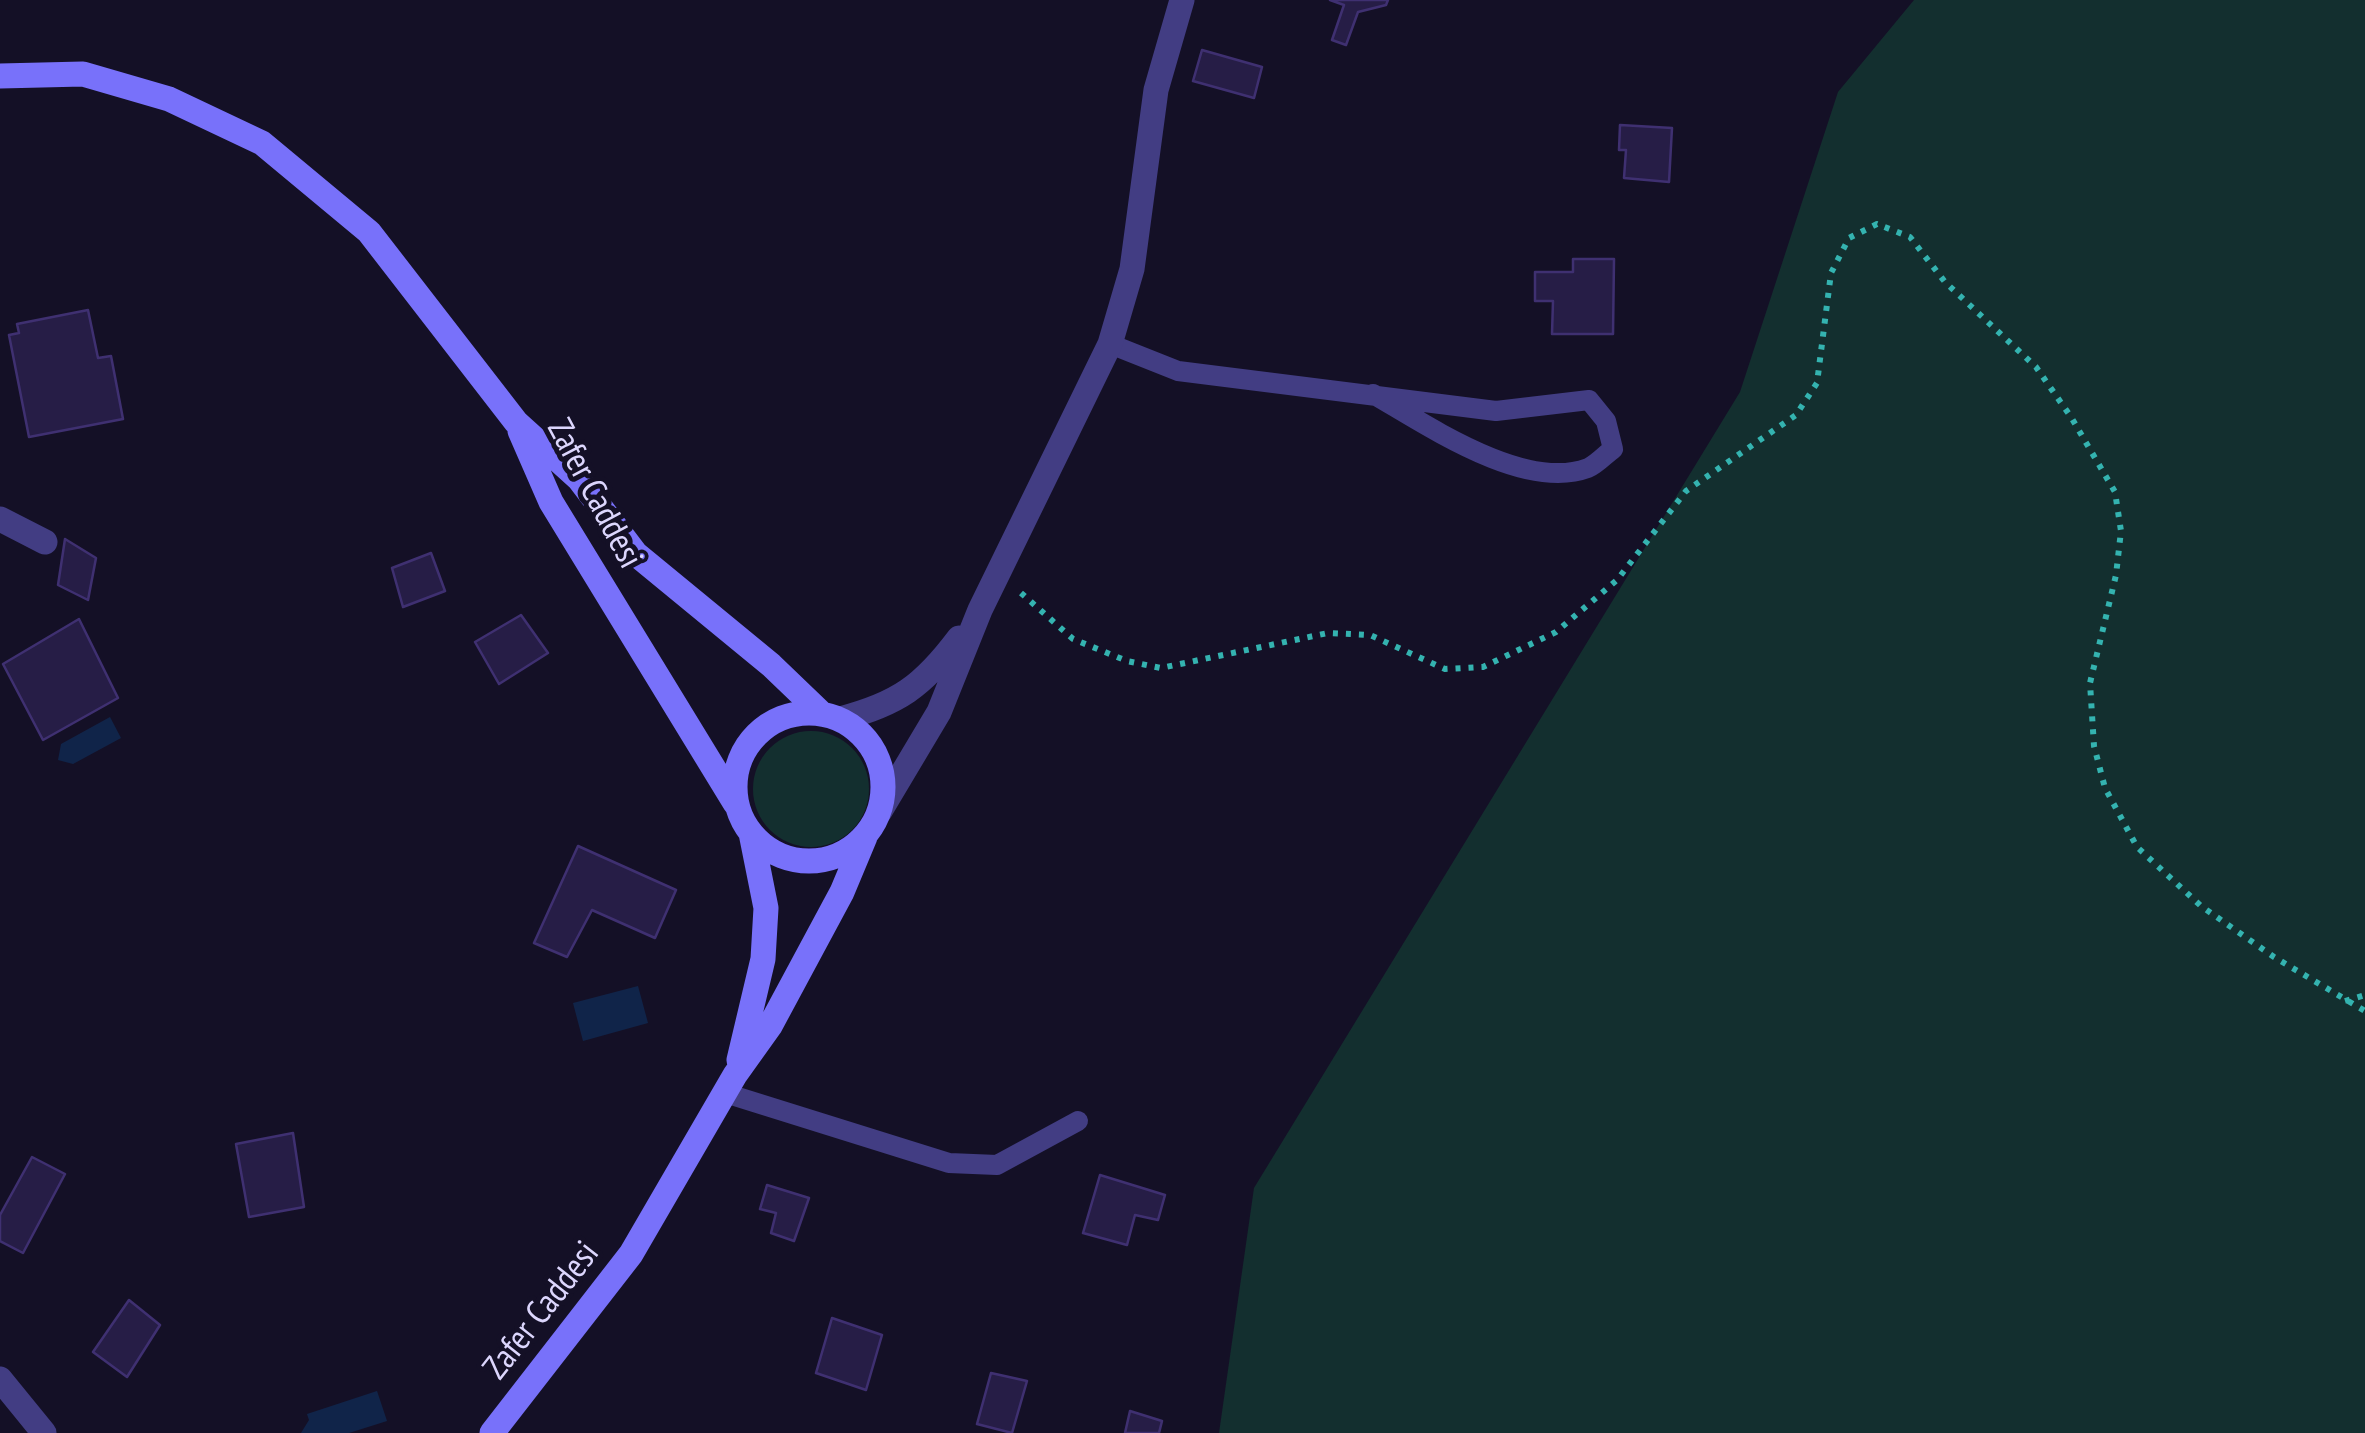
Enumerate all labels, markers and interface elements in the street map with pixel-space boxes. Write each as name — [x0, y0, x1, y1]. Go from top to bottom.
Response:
street label: Zafer Caddesi — [537, 412, 651, 576]
street label: Zafer Caddesi — [475, 1234, 609, 1388]

